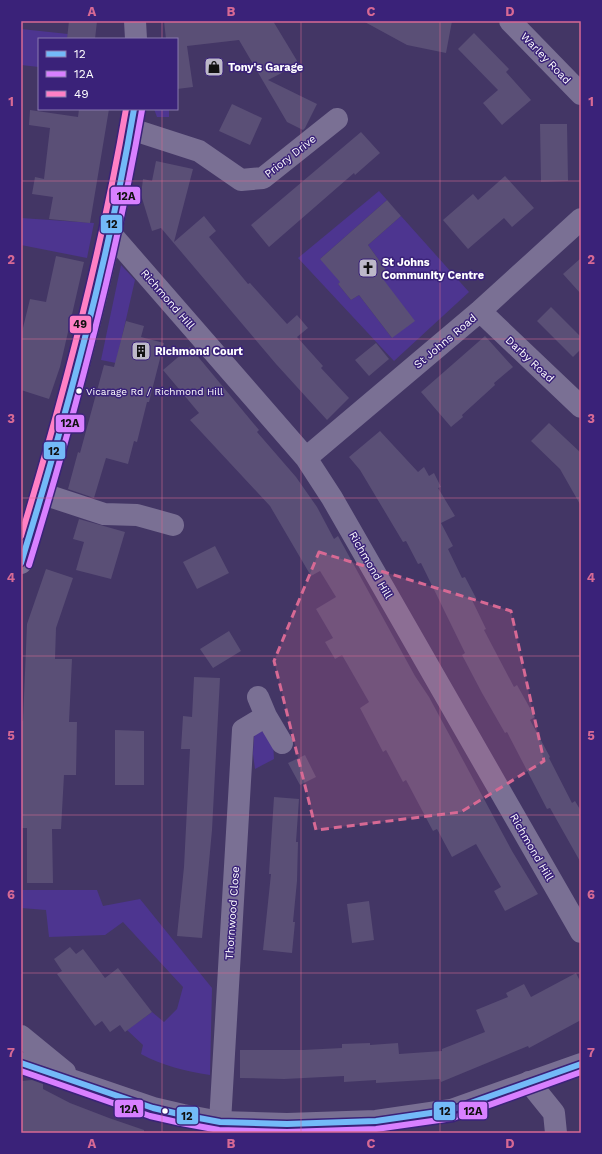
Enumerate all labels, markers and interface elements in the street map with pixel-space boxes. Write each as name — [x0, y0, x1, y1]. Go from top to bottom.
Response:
text: A — [88, 4, 97, 19]
text: B — [227, 4, 236, 19]
text: C — [367, 4, 376, 19]
text: D — [505, 4, 515, 19]
street label: Warley Road — [518, 30, 573, 87]
legend — [38, 38, 178, 110]
text: 12 — [74, 47, 86, 61]
shop icon: Tony's Garage — [203, 56, 225, 78]
place label: Tony's Garage — [228, 61, 303, 74]
text: 12A — [74, 67, 94, 81]
text: 49 — [74, 87, 89, 101]
text: 1 — [8, 94, 14, 109]
text: 1 — [588, 94, 594, 109]
street label: Priory Drive — [262, 132, 319, 181]
line badge: 12A — [110, 186, 141, 205]
text: 12A — [117, 190, 136, 203]
line badge: 12 — [100, 214, 123, 234]
text: 12 — [106, 218, 118, 231]
text: 2 — [7, 252, 15, 267]
text: 2 — [587, 252, 595, 267]
place label: St Johns Community Centre — [382, 256, 484, 282]
church icon: St Johns Community Centre — [357, 257, 379, 279]
street label: Richmond Hill — [138, 267, 198, 333]
street label: St Johns Road — [411, 311, 479, 371]
line badge: 49 — [69, 315, 92, 334]
text: 49 — [73, 318, 87, 331]
street label: Darby Road — [503, 334, 557, 385]
building icon: Richmond Court — [130, 340, 152, 362]
place label: Richmond Court — [155, 345, 243, 358]
marker: Vicarage Rd / Richmond Hill — [74, 386, 84, 396]
place label: Vicarage Rd / Richmond Hill — [86, 386, 223, 397]
text: 3 — [7, 411, 15, 426]
text: 3 — [587, 411, 595, 426]
line badge: 12A — [55, 414, 85, 433]
text: 12A — [61, 417, 80, 430]
line badge: 12 — [43, 441, 66, 460]
text: 12 — [48, 445, 60, 458]
street label: Richmond Hill — [346, 529, 395, 602]
text: 4 — [7, 570, 16, 585]
text: 4 — [587, 570, 596, 585]
text: 5 — [7, 728, 15, 743]
text: 5 — [587, 728, 595, 743]
street label: Richmond Hill — [507, 811, 556, 884]
street label: Thornwood Close — [223, 866, 242, 960]
text: 6 — [7, 887, 15, 902]
text: 6 — [587, 887, 595, 902]
text: 7 — [7, 1045, 15, 1060]
text: 7 — [587, 1045, 595, 1060]
line badge: 12A — [114, 1099, 144, 1118]
line badge: 12 — [433, 1101, 456, 1121]
line badge: 12A — [458, 1101, 488, 1120]
text: 12A — [120, 1103, 139, 1116]
text: 12 — [439, 1105, 451, 1118]
text: 12A — [464, 1105, 483, 1118]
unlabelled marker — [160, 1106, 170, 1116]
line badge: 12 — [176, 1106, 199, 1125]
text: 12 — [181, 1110, 193, 1123]
text: A — [88, 1136, 97, 1151]
text: B — [227, 1136, 236, 1151]
text: C — [367, 1136, 376, 1151]
text: D — [505, 1136, 515, 1151]

